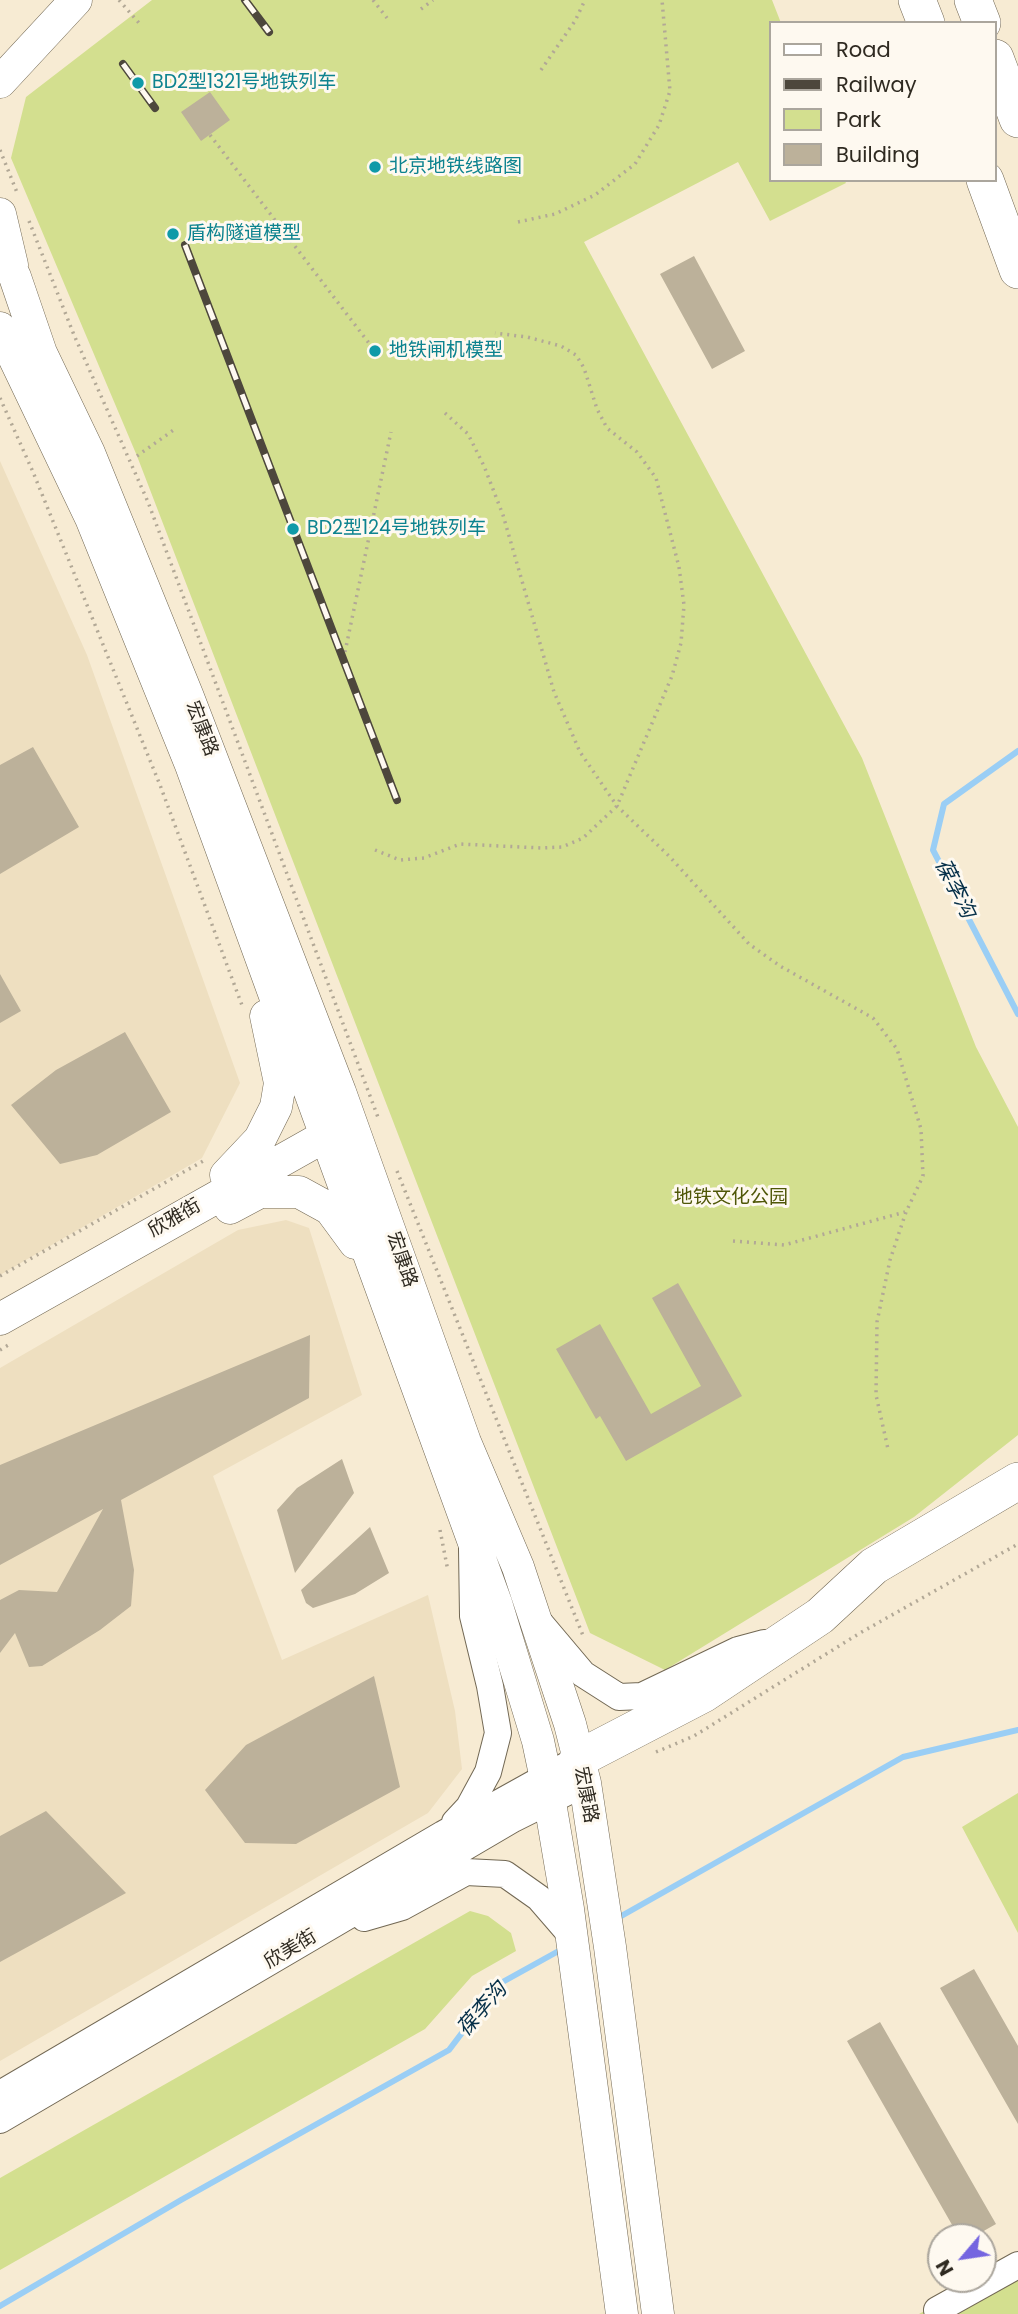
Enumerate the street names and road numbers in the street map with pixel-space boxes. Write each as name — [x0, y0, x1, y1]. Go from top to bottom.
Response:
street label: 宏康路 — [180, 698, 222, 760]
street label: 欣雅街 — [145, 1195, 205, 1243]
street label: 宏康路 — [381, 1229, 421, 1291]
street label: 宏康路 — [568, 1765, 602, 1825]
street label: 欣美街 — [261, 1926, 321, 1974]

